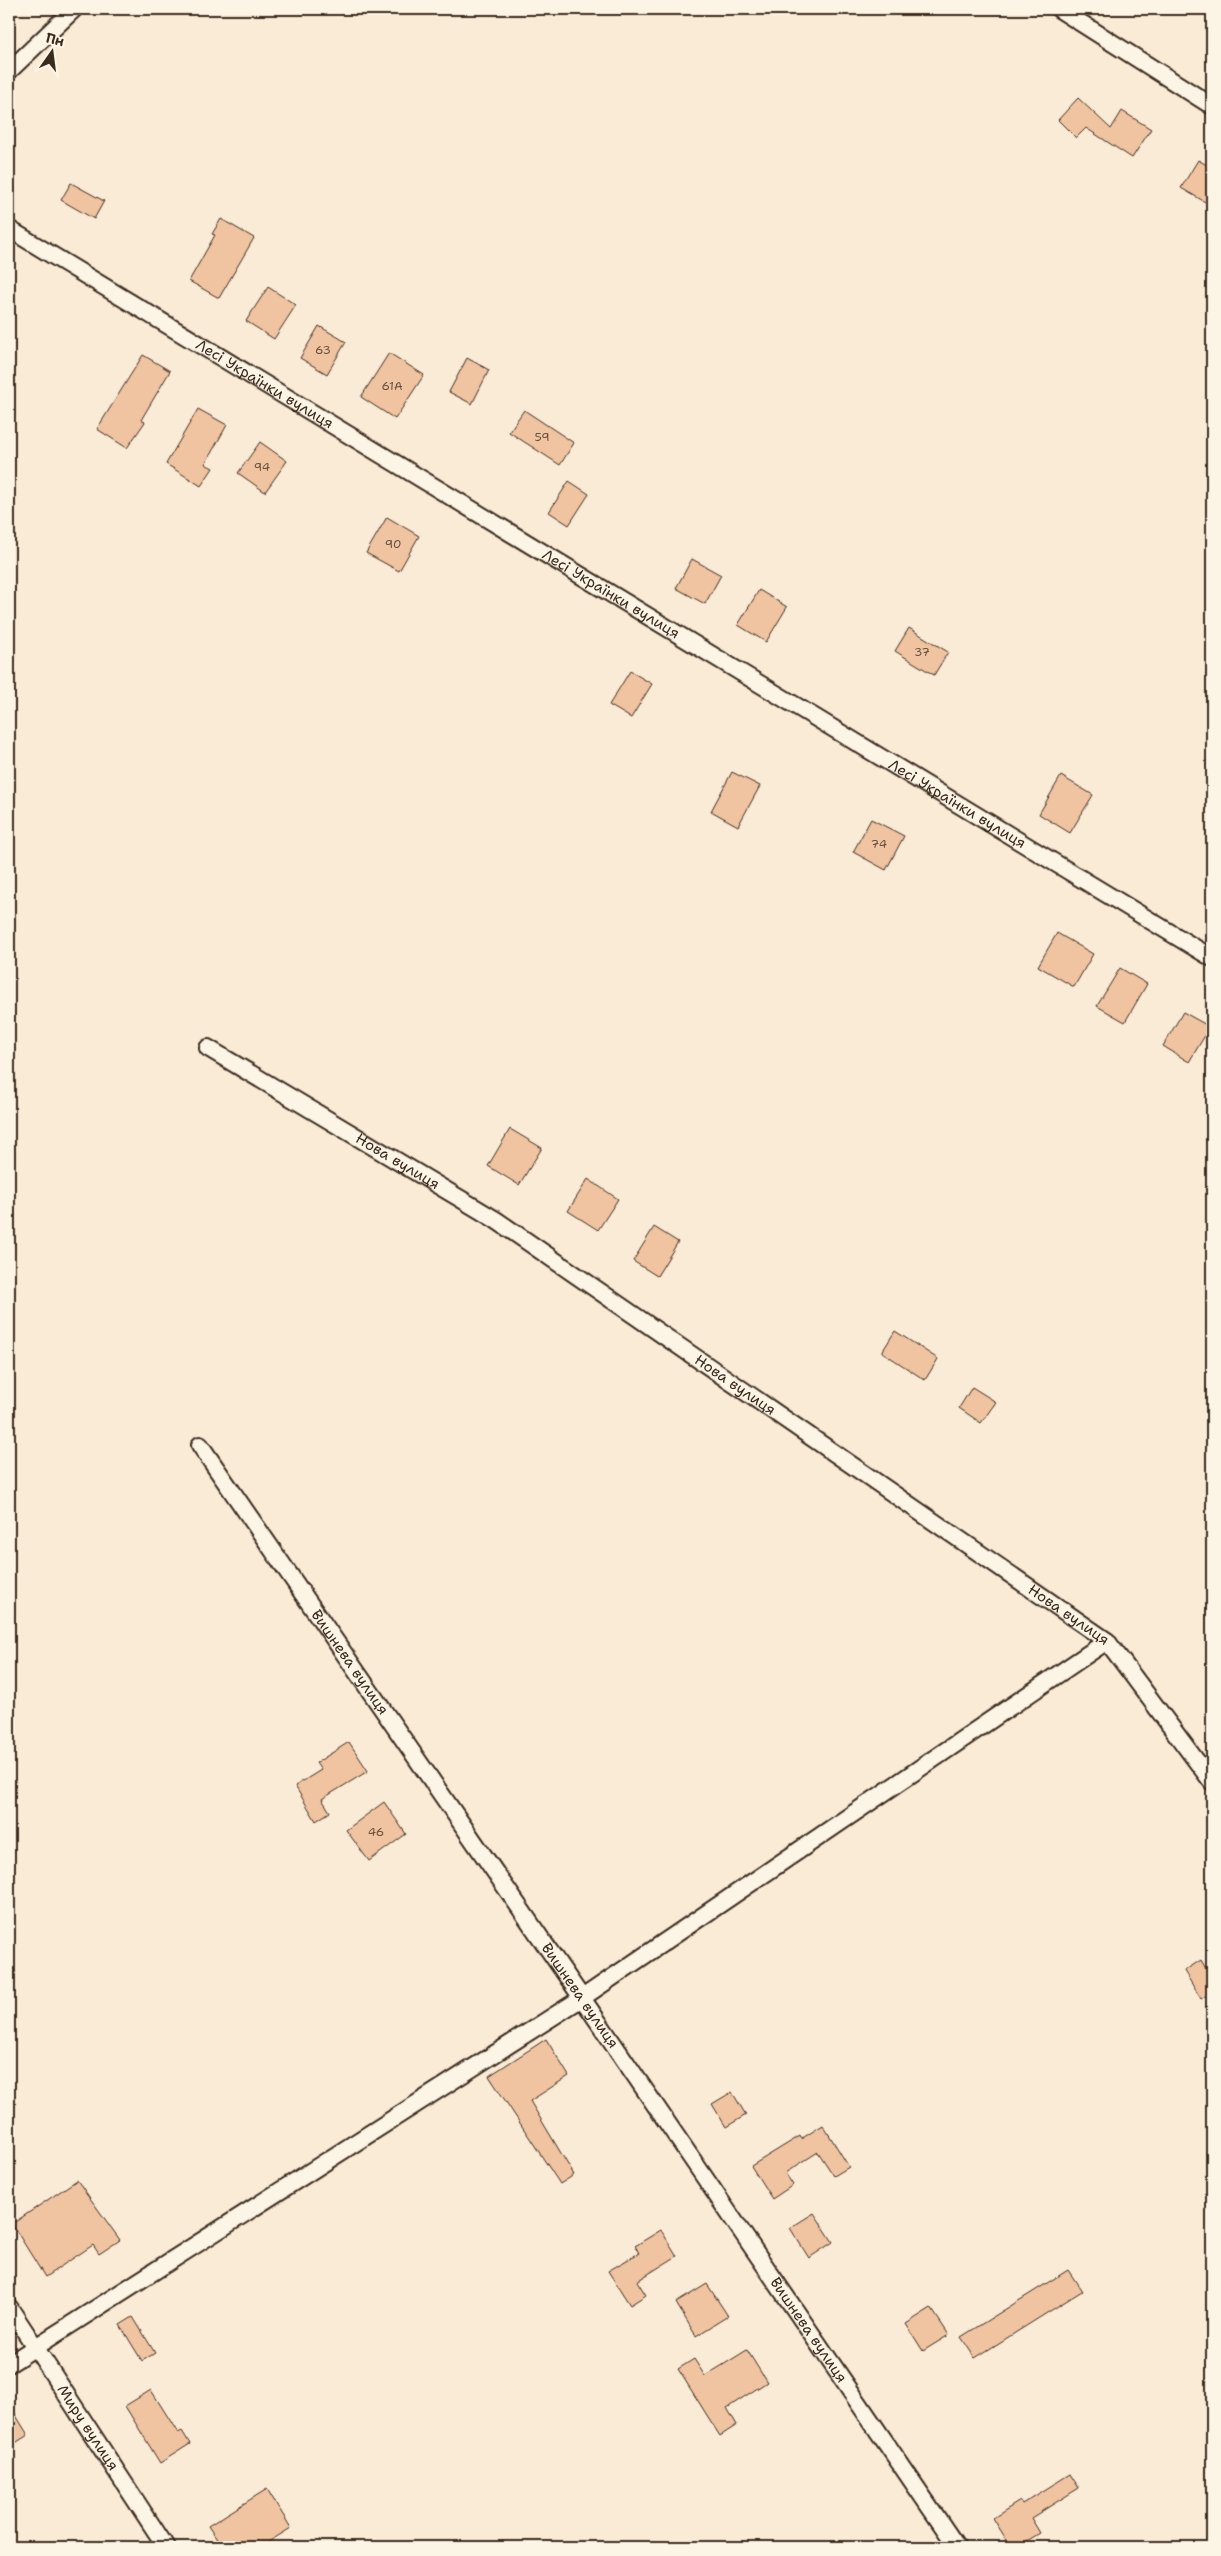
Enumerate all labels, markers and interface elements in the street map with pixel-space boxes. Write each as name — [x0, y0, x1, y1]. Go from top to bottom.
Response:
north arrow — [28, 28, 78, 78]
text: Пн — [44, 28, 66, 50]
street label: Лесі Українки вулиця — [192, 335, 337, 433]
house number: 63 — [315, 342, 331, 358]
house number: 61А — [381, 378, 403, 394]
house number: 59 — [534, 429, 550, 445]
house number: 94 — [254, 459, 270, 475]
house number: 90 — [385, 536, 401, 552]
street label: Лесі Українки вулиця — [539, 545, 684, 643]
house number: 37 — [914, 644, 930, 660]
street label: Лесі Українки вулиця — [885, 754, 1030, 853]
house number: 74 — [871, 836, 887, 852]
street label: Нова вулиця — [352, 1128, 443, 1194]
street label: Нова вулиця — [691, 1350, 780, 1420]
street label: Нова вулиця — [1024, 1580, 1113, 1650]
street label: Вишнева вулиця — [307, 1606, 393, 1719]
house number: 46 — [368, 1824, 384, 1840]
street label: Вишнева вулиця — [537, 1939, 623, 2052]
street label: Вишнева вулиця — [766, 2273, 852, 2387]
street label: Миру вулиця — [52, 2381, 123, 2474]

